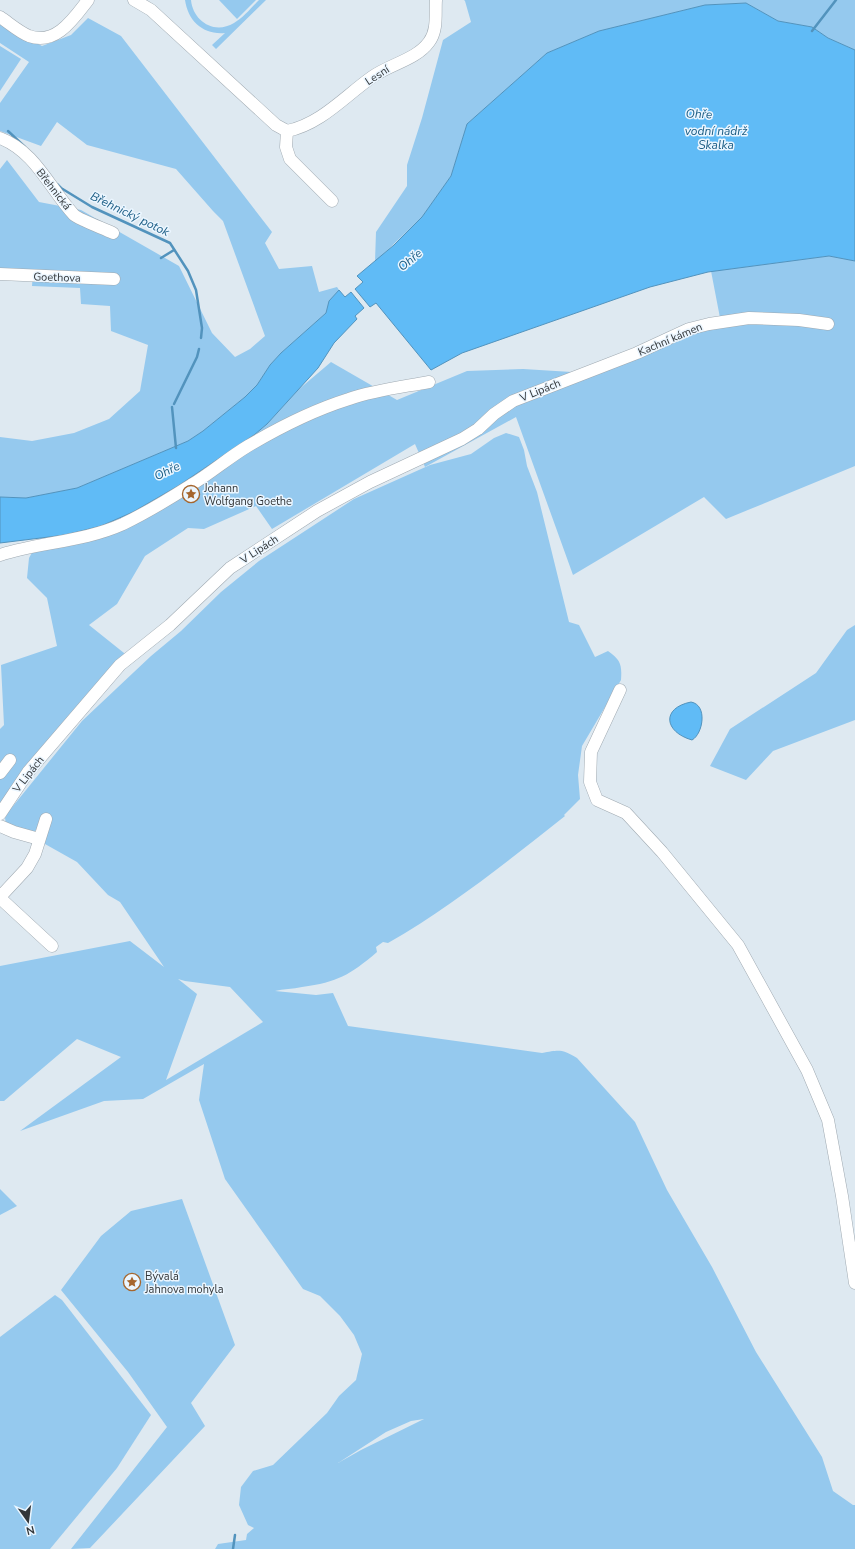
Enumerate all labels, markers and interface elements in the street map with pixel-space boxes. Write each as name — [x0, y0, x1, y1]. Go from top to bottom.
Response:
street label: Lesní — [362, 61, 393, 89]
water label: Ohře — [685, 106, 713, 122]
water label: vodní nádrž Skalka — [685, 123, 748, 153]
street label: Břehnická — [33, 166, 75, 213]
water label: Břehnický potok — [88, 188, 173, 241]
water label: Ohře — [395, 245, 426, 275]
street label: Goethova — [33, 269, 81, 286]
street label: Kachní kámen — [636, 319, 705, 360]
street label: V Lipách — [517, 376, 563, 406]
water label: Ohře — [152, 458, 183, 484]
place label: Johann Wolfgang Goethe — [203, 481, 292, 509]
place icon: Johann Wolfgang Goethe — [181, 484, 201, 504]
street label: V Lipách — [237, 532, 281, 568]
street label: V Lipách — [9, 753, 47, 796]
place label: Bývalá Jahnova mohyla — [144, 1269, 224, 1297]
place icon: Bývalá Jahnova mohyla — [122, 1272, 142, 1292]
north arrow — [8, 1501, 48, 1541]
text: N — [24, 1522, 36, 1538]

